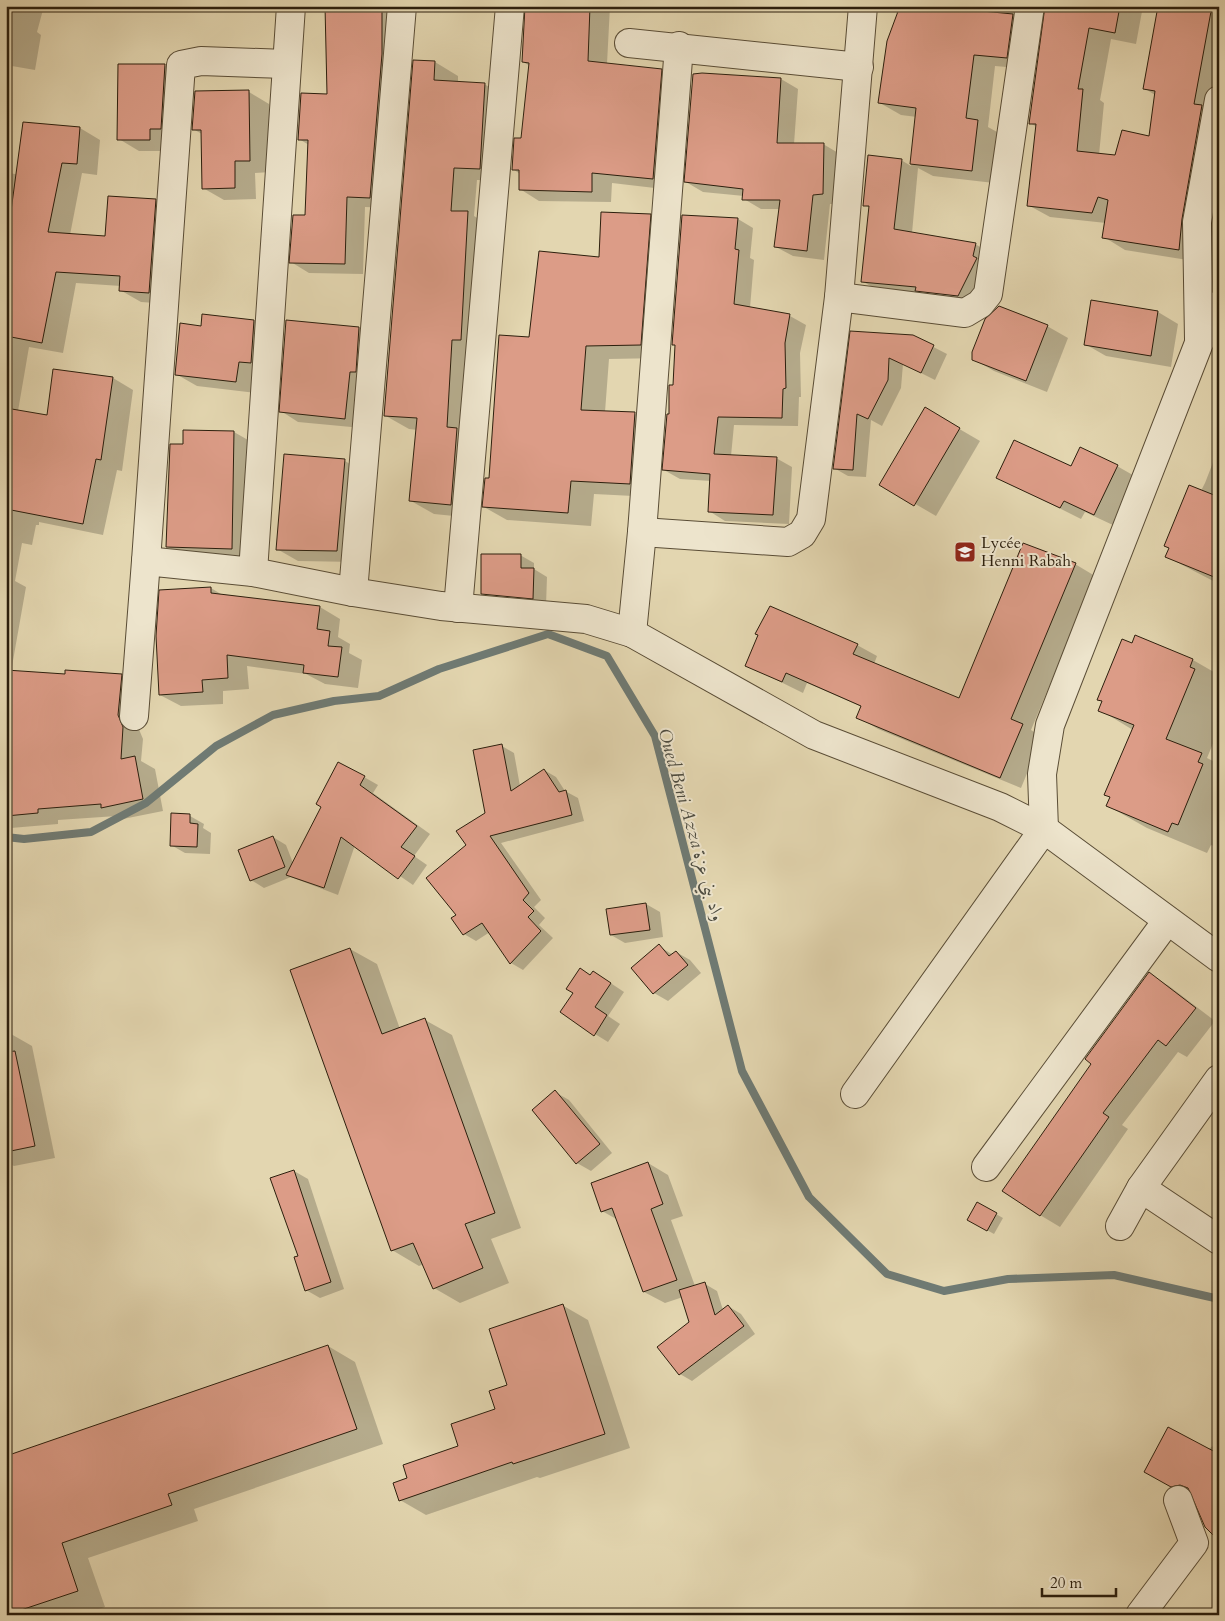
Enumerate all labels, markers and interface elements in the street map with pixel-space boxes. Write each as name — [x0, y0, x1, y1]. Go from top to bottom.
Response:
place label: Lycée Henni Rabah — [981, 532, 1071, 572]
school or university icon: Lycée Henni Rabah — [953, 540, 977, 564]
water label: Oued Beni Azza واد بني عزة — [649, 726, 731, 925]
scale bar — [1042, 1566, 1116, 1598]
text: 20 m — [1050, 1573, 1082, 1593]

